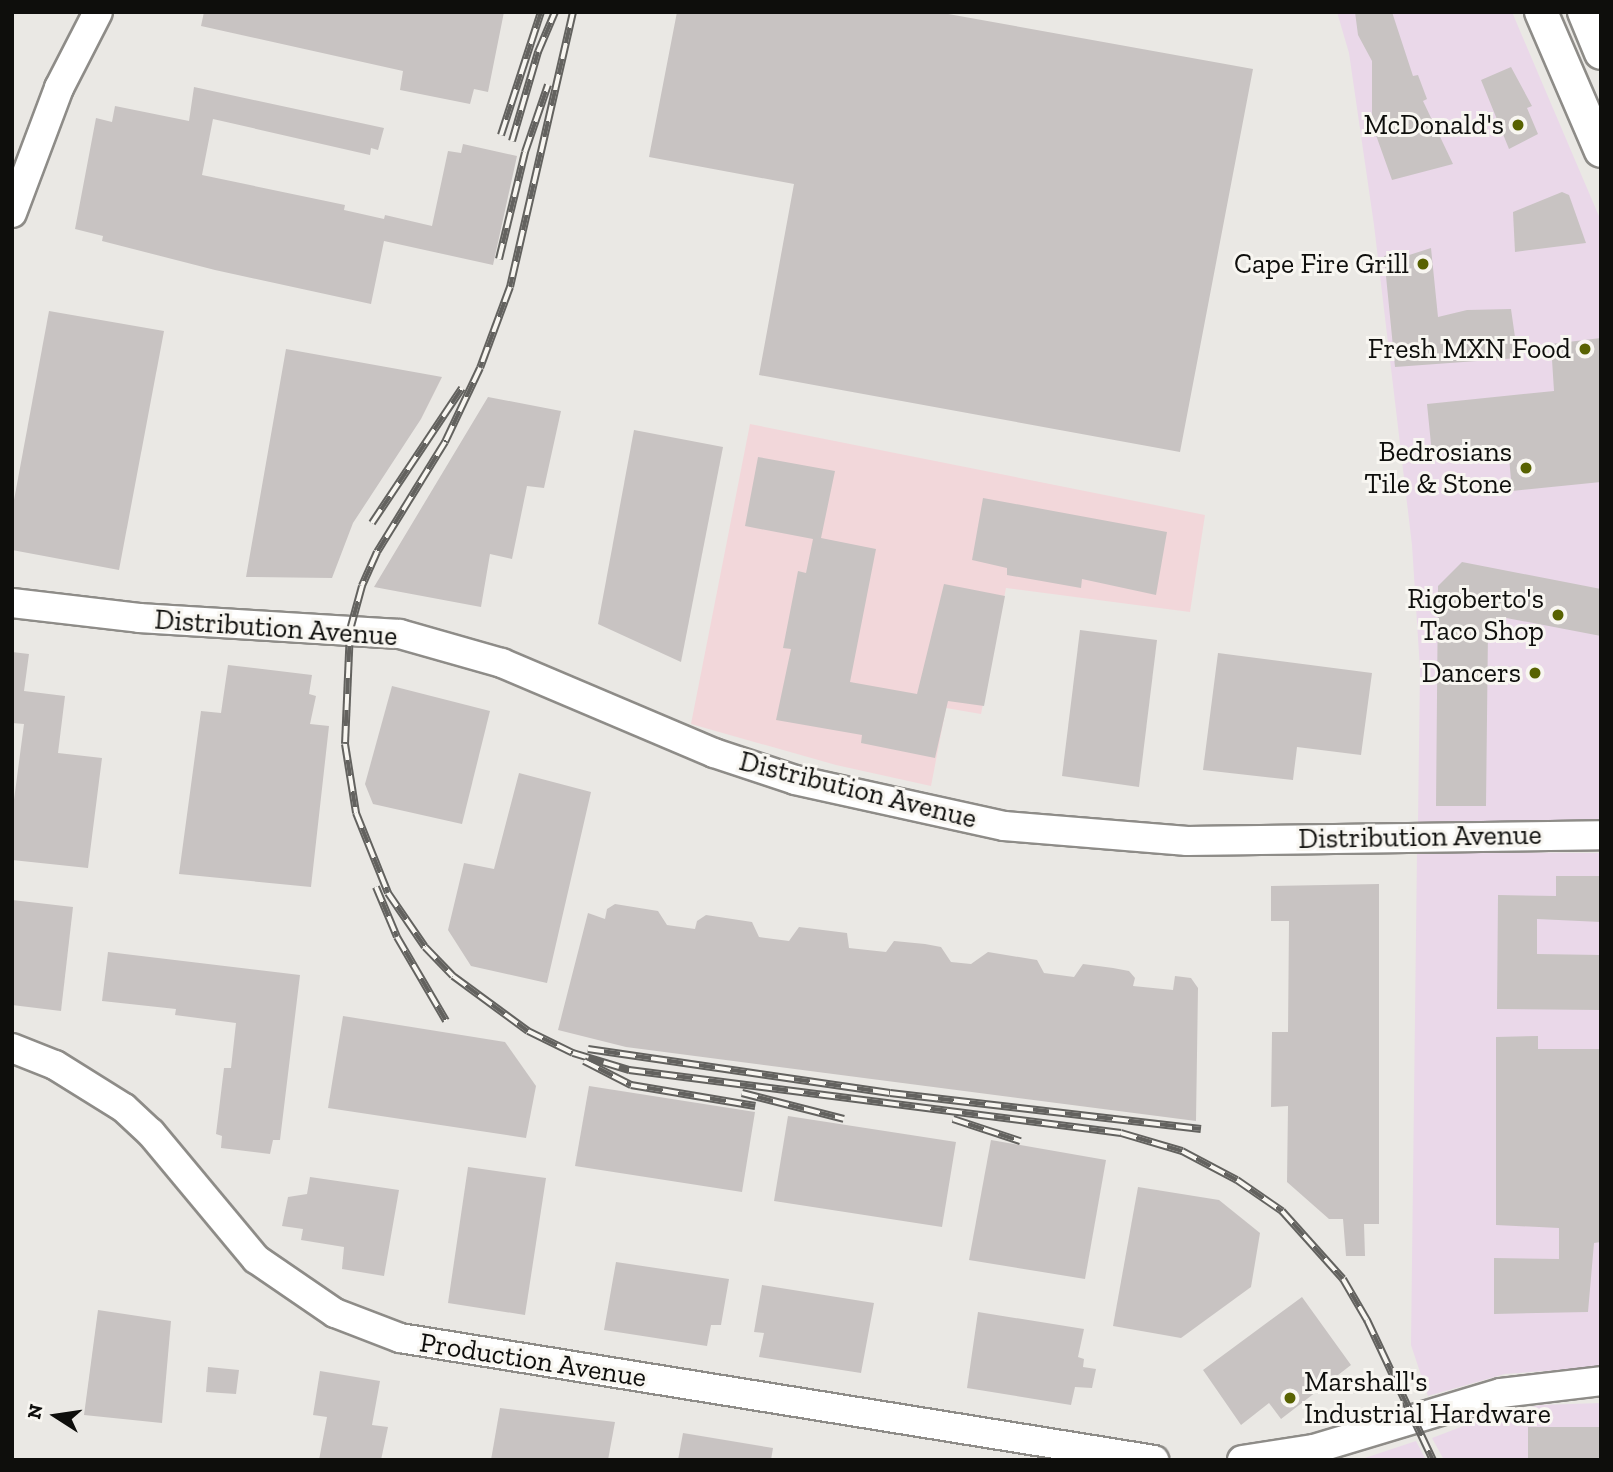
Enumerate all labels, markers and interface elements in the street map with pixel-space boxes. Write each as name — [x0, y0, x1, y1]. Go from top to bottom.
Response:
place label: McDonald's — [1364, 108, 1504, 142]
marker: McDonald's — [1510, 117, 1526, 133]
place label: Cape Fire Grill — [1234, 247, 1409, 281]
marker: Cape Fire Grill — [1415, 256, 1431, 272]
place label: Fresh MXN Food — [1368, 332, 1571, 366]
marker: Fresh MXN Food — [1577, 341, 1593, 357]
place label: Bedrosians Tile & Stone — [1364, 435, 1512, 501]
marker: Bedrosians Tile & Stone — [1518, 460, 1534, 476]
place label: Rigoberto's Taco Shop — [1407, 582, 1544, 648]
street label: Distribution Avenue — [153, 603, 399, 653]
marker: Rigoberto's Taco Shop — [1550, 607, 1566, 623]
place label: Dancers — [1422, 656, 1521, 690]
marker: Dancers — [1527, 665, 1543, 681]
street label: Distribution Avenue — [735, 744, 981, 836]
street label: Distribution Avenue — [1298, 818, 1542, 856]
street label: Production Avenue — [417, 1325, 649, 1395]
place label: Marshall's Industrial Hardware — [1304, 1365, 1551, 1431]
north arrow — [21, 1381, 91, 1451]
marker: Marshall's Industrial Hardware — [1282, 1390, 1298, 1406]
text: N — [22, 1402, 48, 1421]

